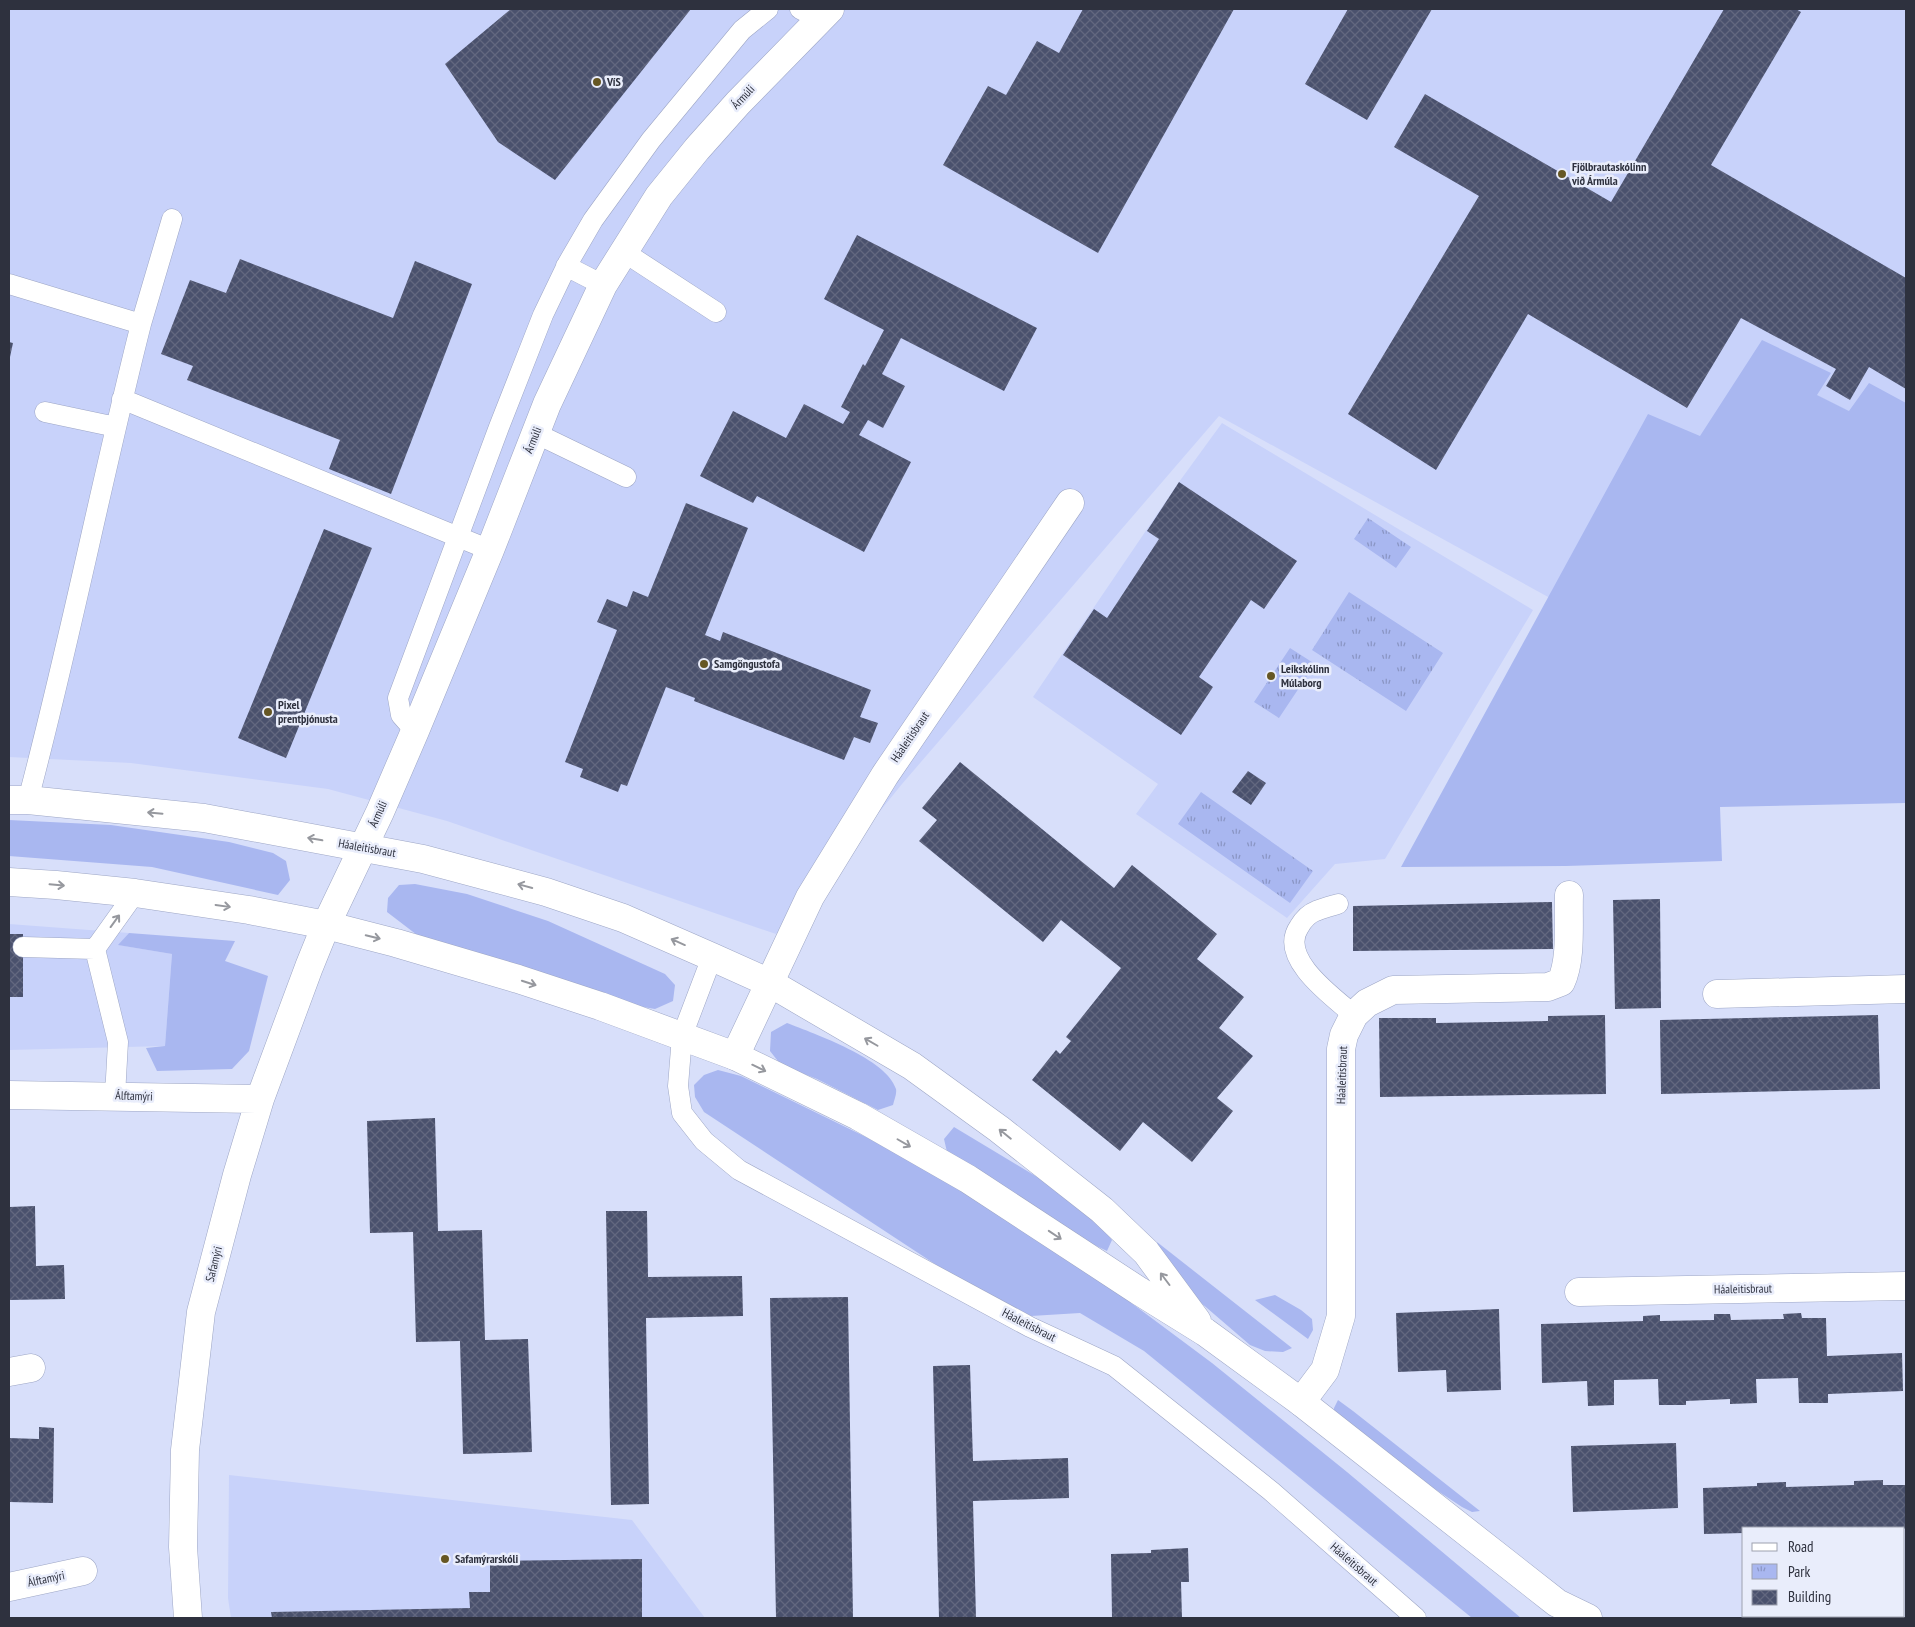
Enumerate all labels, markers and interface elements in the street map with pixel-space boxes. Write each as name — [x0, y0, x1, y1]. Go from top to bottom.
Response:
place label: VíS — [606, 74, 621, 89]
marker: VíS — [591, 76, 603, 88]
street label: Ármúli — [728, 82, 757, 112]
place label: Fjölbrautaskólinn við Ármúla — [1571, 159, 1646, 188]
marker: Fjölbrautaskólinn við Ármúla — [1556, 168, 1568, 180]
street label: Ármúli — [520, 424, 545, 455]
place label: Samgöngustofa — [714, 656, 780, 671]
marker: Samgöngustofa — [698, 658, 710, 670]
place label: Leikskólinn Múlaborg — [1281, 661, 1329, 690]
marker: Leikskólinn Múlaborg — [1265, 670, 1277, 682]
place label: Pixel prentþjónusta — [278, 697, 338, 726]
marker: Pixel prentþjónusta — [262, 706, 274, 718]
street label: Háaleitisbraut — [887, 708, 932, 765]
street label: Ármúli — [365, 798, 390, 829]
one-way arrow — [147, 809, 163, 818]
one-way arrow — [307, 833, 323, 843]
street label: Háaleitisbraut — [337, 835, 398, 860]
one-way arrow — [49, 880, 65, 890]
one-way arrow — [518, 881, 534, 890]
one-way arrow — [215, 901, 231, 911]
one-way arrow — [110, 914, 120, 928]
one-way arrow — [365, 933, 381, 943]
one-way arrow — [671, 936, 686, 946]
one-way arrow — [521, 978, 537, 988]
one-way arrow — [864, 1037, 879, 1047]
street label: Háaleitisbraut — [1333, 1045, 1350, 1104]
one-way arrow — [752, 1064, 767, 1074]
street label: Álftamýri — [115, 1087, 153, 1104]
one-way arrow — [999, 1129, 1012, 1140]
one-way arrow — [896, 1138, 911, 1148]
one-way arrow — [1048, 1230, 1062, 1240]
street label: Safamýri — [202, 1245, 225, 1283]
one-way arrow — [1160, 1273, 1171, 1286]
street label: Háaleitisbraut — [1714, 1280, 1773, 1297]
street label: Háaleitisbraut — [1000, 1305, 1059, 1345]
legend — [1742, 1527, 1905, 1617]
text: Road — [1788, 1537, 1814, 1556]
street label: Háaleitisbraut — [1327, 1539, 1382, 1589]
place label: Safamýrarskóli — [455, 1551, 518, 1566]
marker: Safamýrarskóli — [439, 1553, 451, 1565]
text: Park — [1788, 1562, 1810, 1581]
street label: Álftamýri — [26, 1567, 66, 1590]
text: Building — [1788, 1587, 1831, 1606]

